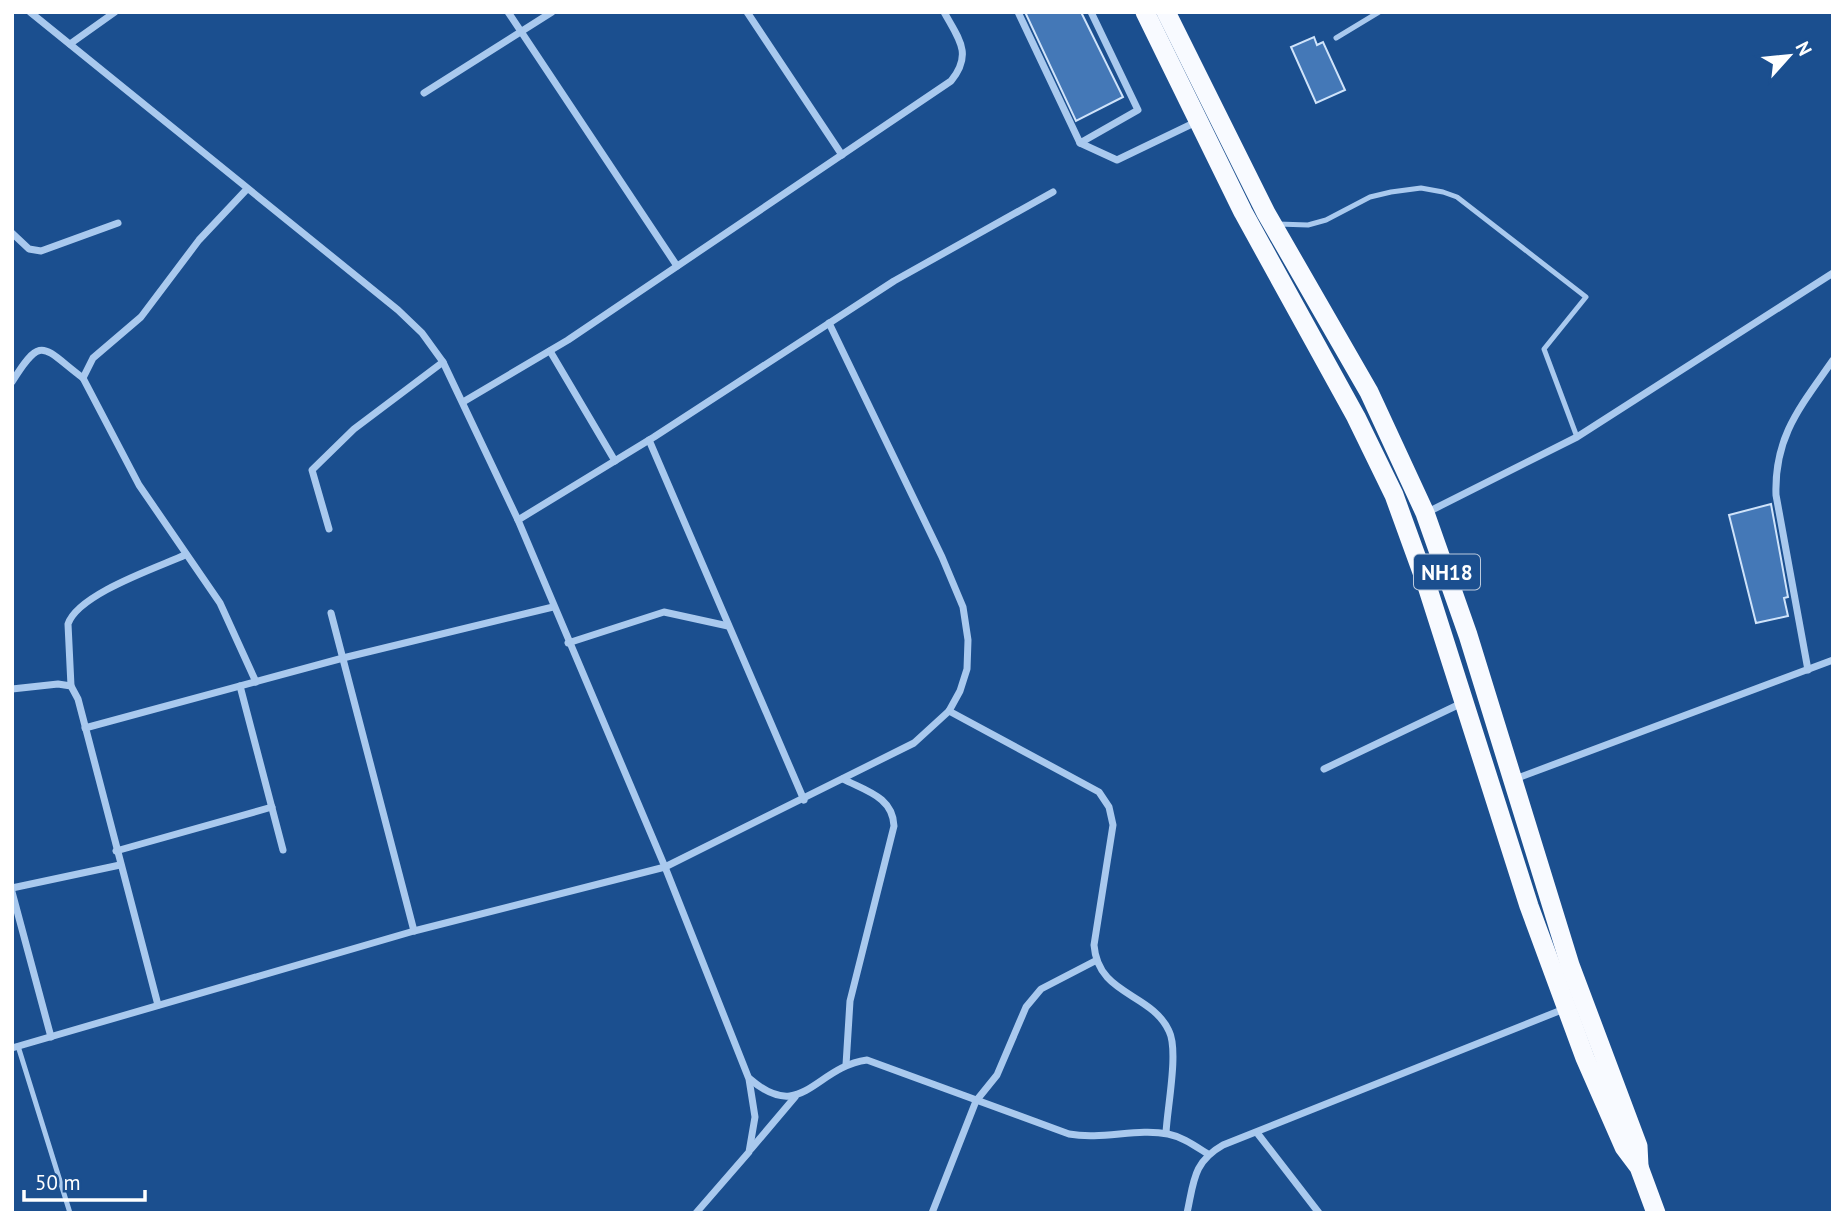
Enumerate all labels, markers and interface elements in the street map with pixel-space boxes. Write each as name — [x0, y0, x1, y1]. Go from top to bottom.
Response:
north arrow — [1754, 21, 1824, 91]
text: N — [1791, 37, 1818, 59]
road number: NH18 — [1414, 554, 1480, 590]
scale bar — [24, 1158, 145, 1202]
text: 50 m — [35, 1169, 81, 1196]

